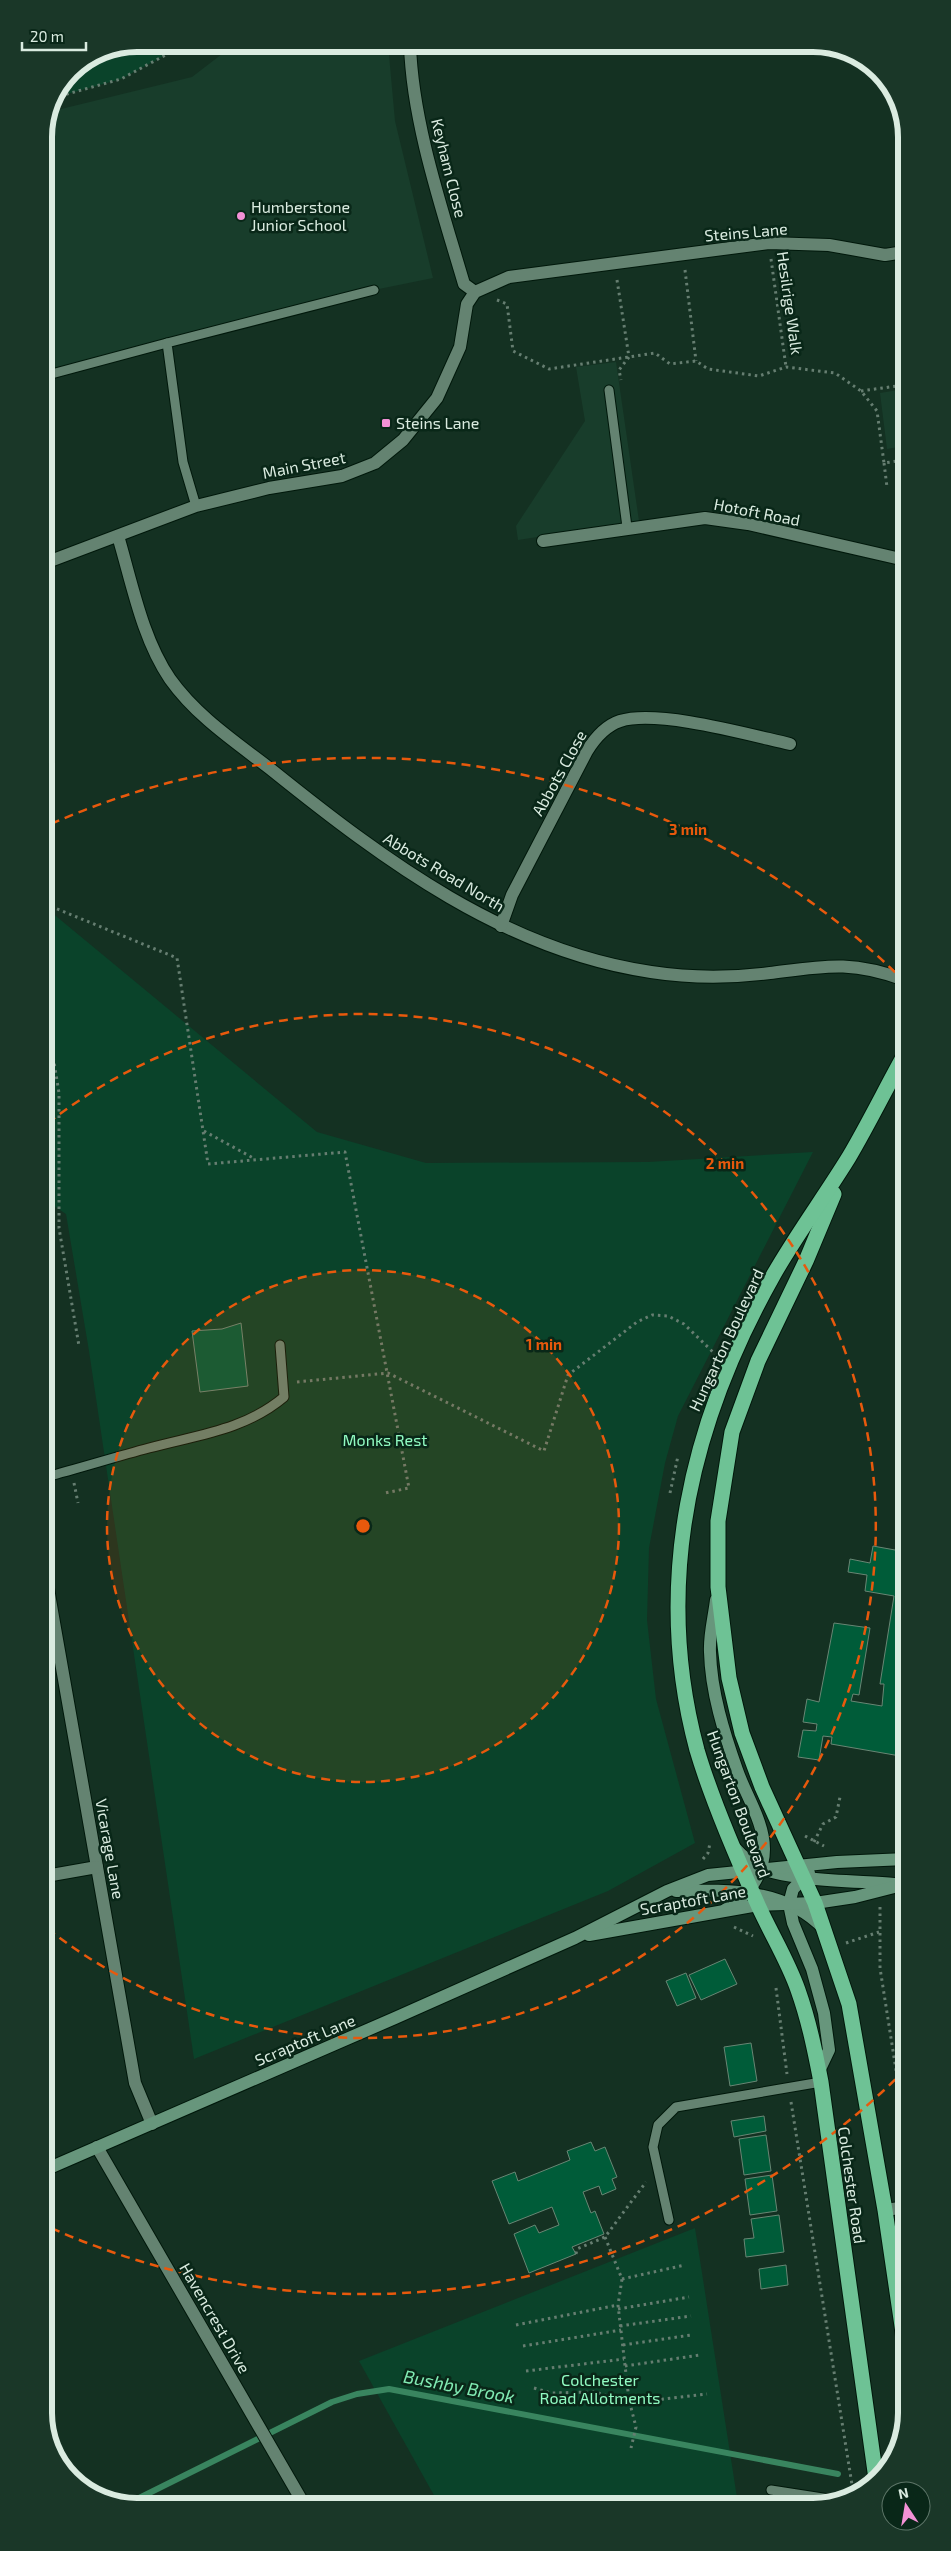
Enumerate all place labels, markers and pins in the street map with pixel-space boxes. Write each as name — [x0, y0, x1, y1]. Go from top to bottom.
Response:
place label: Humberstone Junior School — [251, 197, 350, 234]
marker: Humberstone Junior School — [235, 210, 247, 222]
place label: Steins Lane — [396, 413, 479, 432]
marker: Steins Lane — [380, 417, 392, 429]
centre of rings — [354, 1517, 372, 1535]

